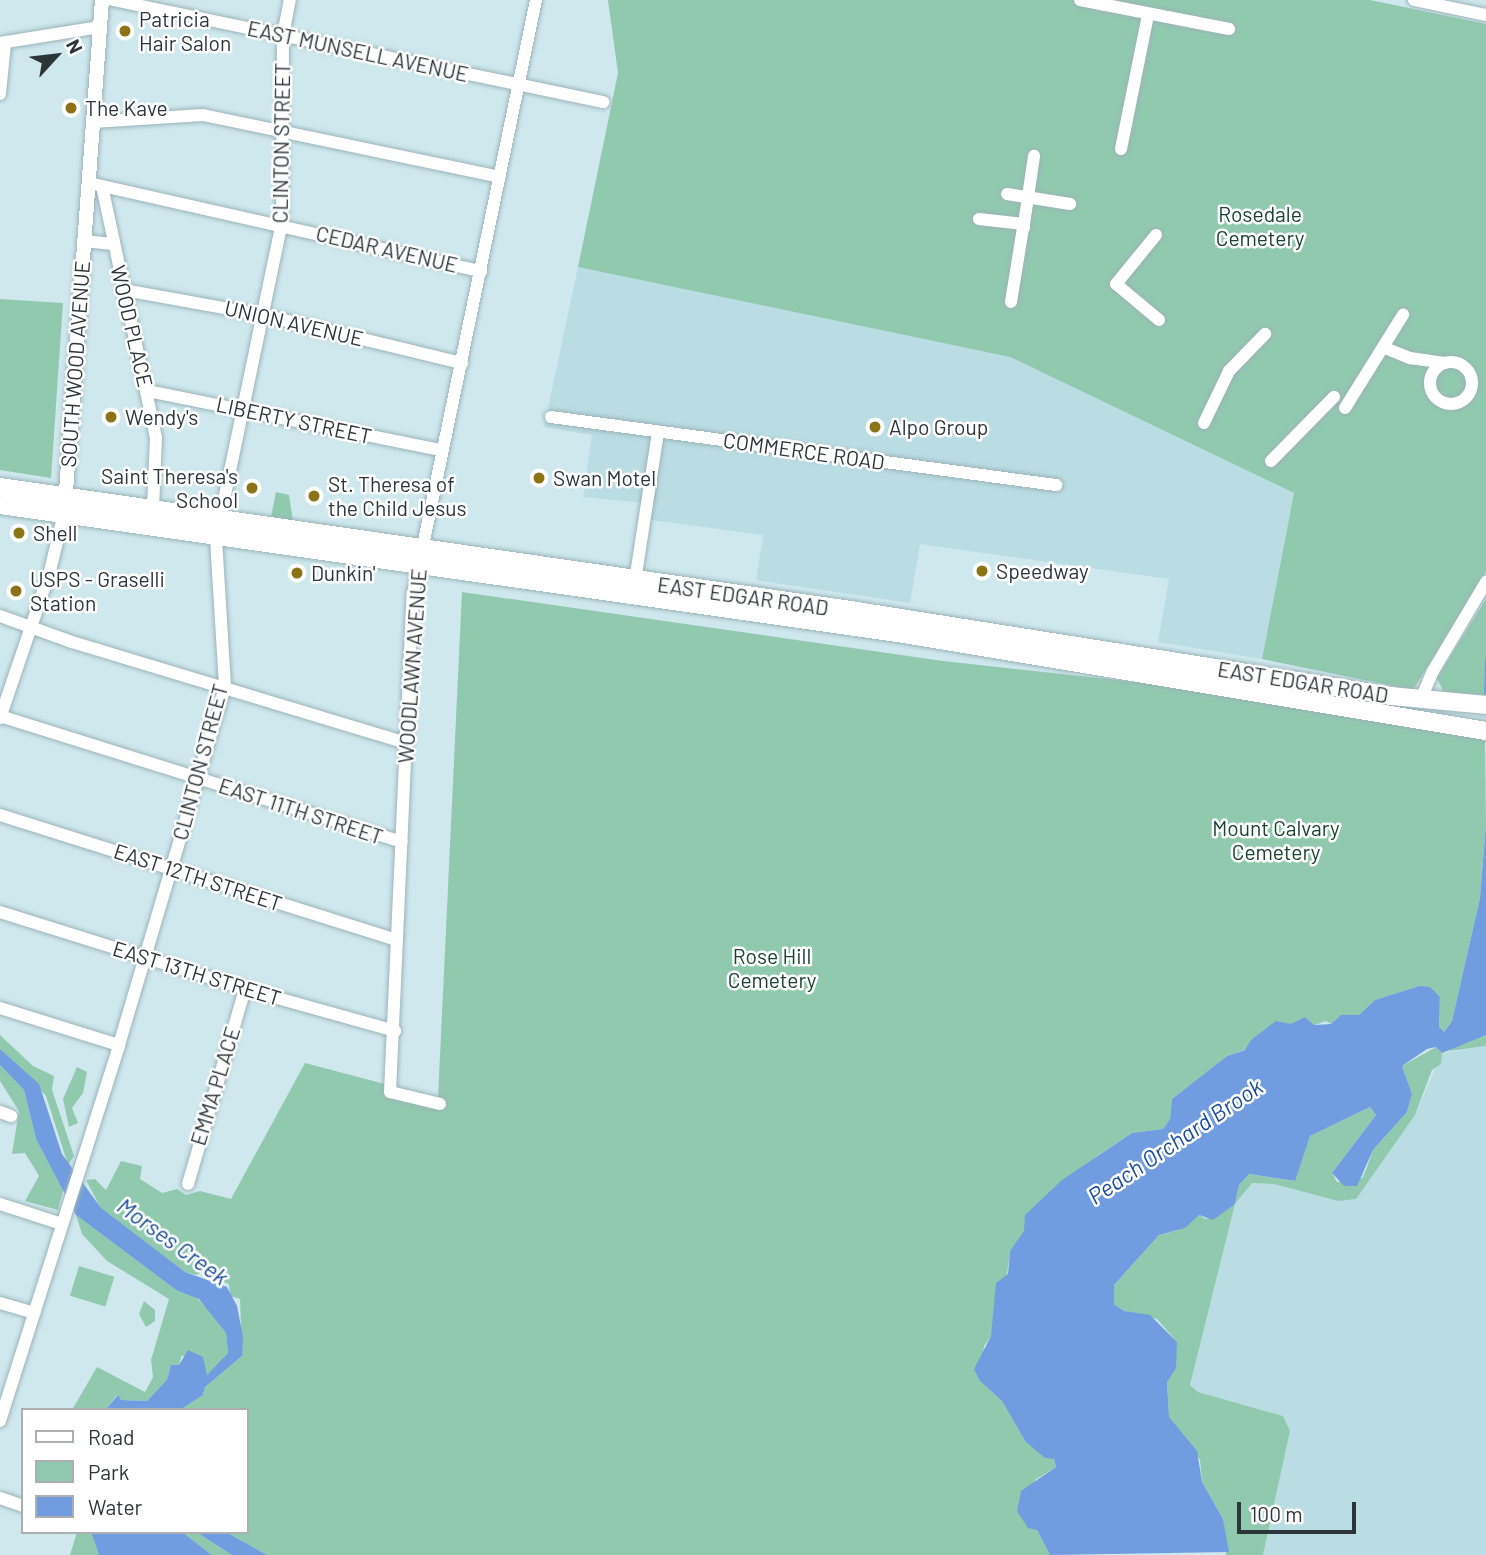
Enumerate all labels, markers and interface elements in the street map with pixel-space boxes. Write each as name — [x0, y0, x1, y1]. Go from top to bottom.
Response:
place label: Patricia Hair Salon — [139, 6, 231, 56]
street label: EAST MUNSELL AVENUE — [245, 15, 471, 87]
north arrow — [21, 21, 91, 91]
marker: Patricia Hair Salon — [117, 23, 133, 39]
text: N — [62, 35, 88, 57]
street label: CLINTON STREET — [267, 62, 295, 224]
place label: The Kave — [85, 95, 168, 121]
marker: The Kave — [63, 100, 79, 116]
park label: Rosedale Cemetery — [1216, 201, 1304, 251]
street label: CEDAR AVENUE — [314, 220, 460, 278]
street label: SOUTH WOOD AVENUE — [55, 260, 95, 468]
street label: WOOD PLACE — [106, 263, 158, 389]
street label: UNION AVENUE — [222, 295, 366, 351]
street label: LIBERTY STREET — [214, 391, 374, 449]
place label: Wendy's — [125, 404, 198, 430]
marker: Wendy's — [103, 409, 119, 425]
place label: Alpo Group — [889, 414, 988, 440]
marker: Alpo Group — [867, 419, 883, 435]
street label: COMMERCE ROAD — [722, 427, 886, 475]
place label: Saint Theresa's School — [101, 463, 238, 513]
place label: Swan Motel — [553, 465, 656, 491]
marker: Swan Motel — [531, 470, 547, 486]
place label: St. Theresa of the Child Jesus — [328, 471, 467, 521]
marker: Saint Theresa's School — [244, 480, 260, 496]
marker: St. Theresa of the Child Jesus — [306, 488, 322, 504]
place label: Shell — [33, 520, 77, 546]
marker: Shell — [11, 525, 27, 541]
place label: Speedway — [996, 558, 1089, 584]
place label: Dunkin' — [311, 560, 376, 586]
marker: Speedway — [974, 563, 990, 579]
marker: Dunkin' — [289, 565, 305, 581]
place label: USPS - Graselli Station — [30, 566, 165, 616]
street label: WOODLAWN AVENUE — [393, 568, 431, 764]
street label: EAST EDGAR ROAD — [656, 572, 830, 620]
marker: USPS - Graselli Station — [8, 583, 24, 599]
street label: EAST EDGAR ROAD — [1216, 656, 1390, 708]
street label: CLINTON STREET — [167, 681, 233, 843]
street label: EAST 11TH STREET — [216, 773, 386, 849]
park label: Mount Calvary Cemetery — [1212, 815, 1340, 865]
street label: EAST 12TH STREET — [111, 838, 285, 916]
street label: EAST 13TH STREET — [110, 935, 284, 1011]
park label: Rose Hill Cemetery — [728, 943, 816, 993]
street label: EMMA PLACE — [185, 1024, 245, 1148]
water label: Peach Orchard Brook — [1082, 1072, 1268, 1210]
water label: Morses Creek — [112, 1192, 234, 1290]
legend — [21, 1408, 248, 1534]
text: Road — [88, 1424, 134, 1449]
text: Park — [88, 1459, 129, 1484]
scale bar — [1241, 1488, 1360, 1532]
text: Water — [88, 1494, 142, 1519]
text: 100 m — [1250, 1501, 1303, 1526]

